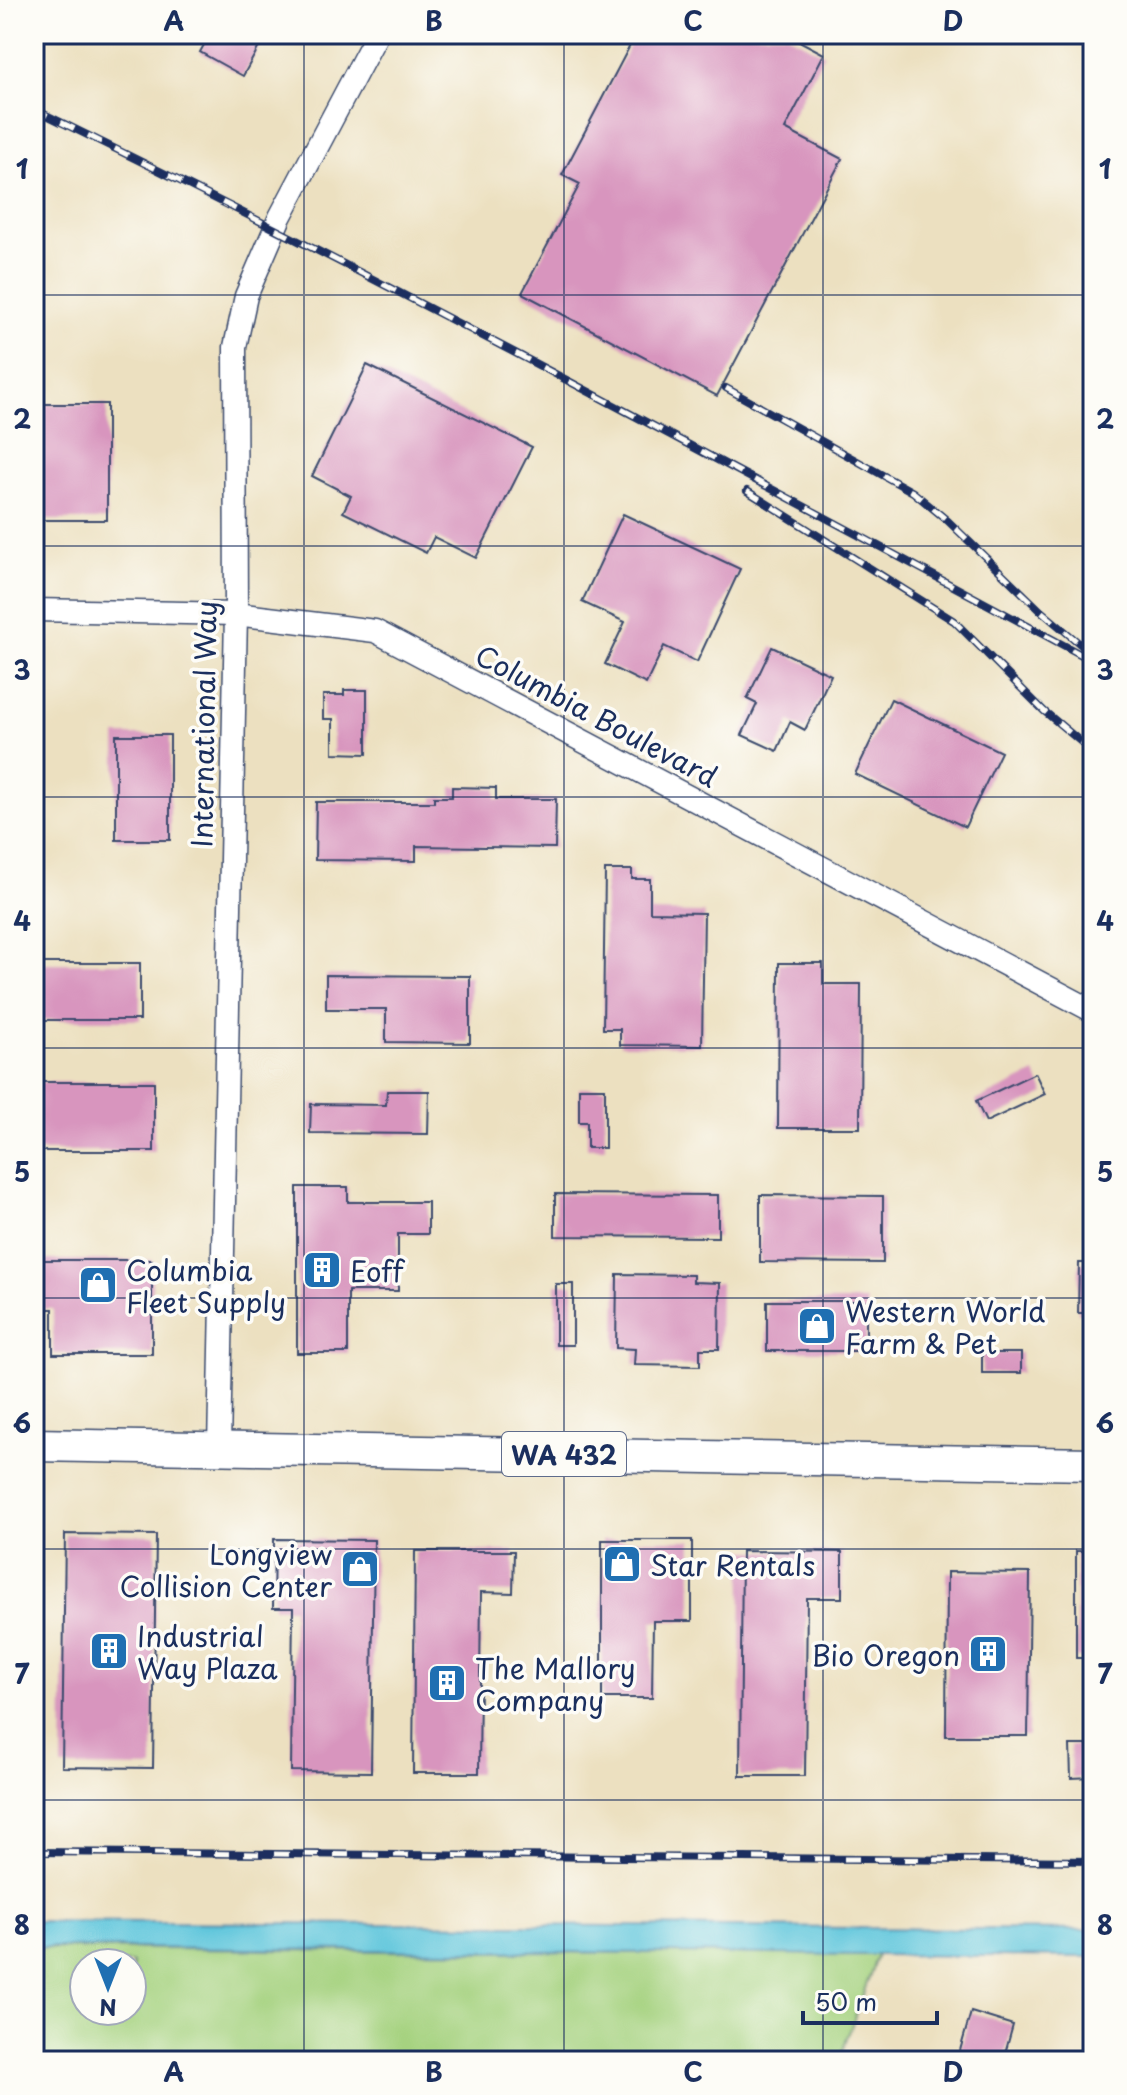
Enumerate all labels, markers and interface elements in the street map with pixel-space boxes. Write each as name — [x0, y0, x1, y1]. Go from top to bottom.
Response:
text: A — [164, 1, 184, 40]
text: B — [425, 1, 443, 40]
text: C — [683, 1, 703, 40]
text: D — [943, 1, 963, 40]
text: 1 — [16, 149, 28, 188]
text: 1 — [1099, 149, 1111, 188]
text: 2 — [13, 399, 31, 438]
text: 2 — [1096, 399, 1114, 438]
street label: International Way — [179, 600, 227, 848]
street label: Columbia Boulevard — [468, 633, 726, 797]
text: 3 — [13, 650, 31, 689]
text: 3 — [1096, 650, 1114, 689]
text: 4 — [13, 901, 31, 940]
text: 4 — [1096, 901, 1114, 940]
text: 5 — [14, 1152, 30, 1191]
text: 5 — [1097, 1152, 1113, 1191]
place label: Columbia Fleet Supply — [126, 1248, 286, 1323]
building icon: Eoff — [301, 1249, 343, 1291]
place label: Eoff — [350, 1249, 406, 1292]
shop icon: Columbia Fleet Supply — [77, 1264, 119, 1306]
place label: Western World Farm & Pet — [845, 1289, 1045, 1364]
shop icon: Western World Farm & Pet — [796, 1305, 838, 1347]
text: 6 — [13, 1403, 31, 1442]
text: 6 — [1096, 1403, 1114, 1442]
road number: WA 432 — [502, 1432, 626, 1476]
place label: Longview Collision Center — [119, 1532, 332, 1607]
shop icon: Star Rentals — [601, 1543, 643, 1585]
place label: Star Rentals — [650, 1543, 815, 1586]
shop icon: Longview Collision Center — [339, 1548, 381, 1590]
place label: Industrial Way Plaza — [137, 1614, 278, 1689]
building icon: Industrial Way Plaza — [88, 1630, 130, 1672]
place label: Bio Oregon — [812, 1633, 960, 1676]
building icon: Bio Oregon — [967, 1633, 1009, 1675]
place label: The Mallory Company — [475, 1646, 636, 1721]
text: 7 — [15, 1654, 30, 1693]
text: 7 — [1098, 1654, 1113, 1693]
building icon: The Mallory Company — [426, 1662, 468, 1704]
text: 8 — [14, 1905, 30, 1944]
text: 8 — [1097, 1905, 1113, 1944]
north arrow — [68, 1947, 148, 2027]
scale bar — [803, 1975, 937, 2025]
text: 50 m — [815, 1983, 877, 2019]
text: N — [99, 1992, 117, 2025]
text: A — [164, 2052, 184, 2091]
text: B — [425, 2052, 443, 2091]
text: C — [683, 2052, 703, 2091]
text: D — [943, 2052, 963, 2091]

